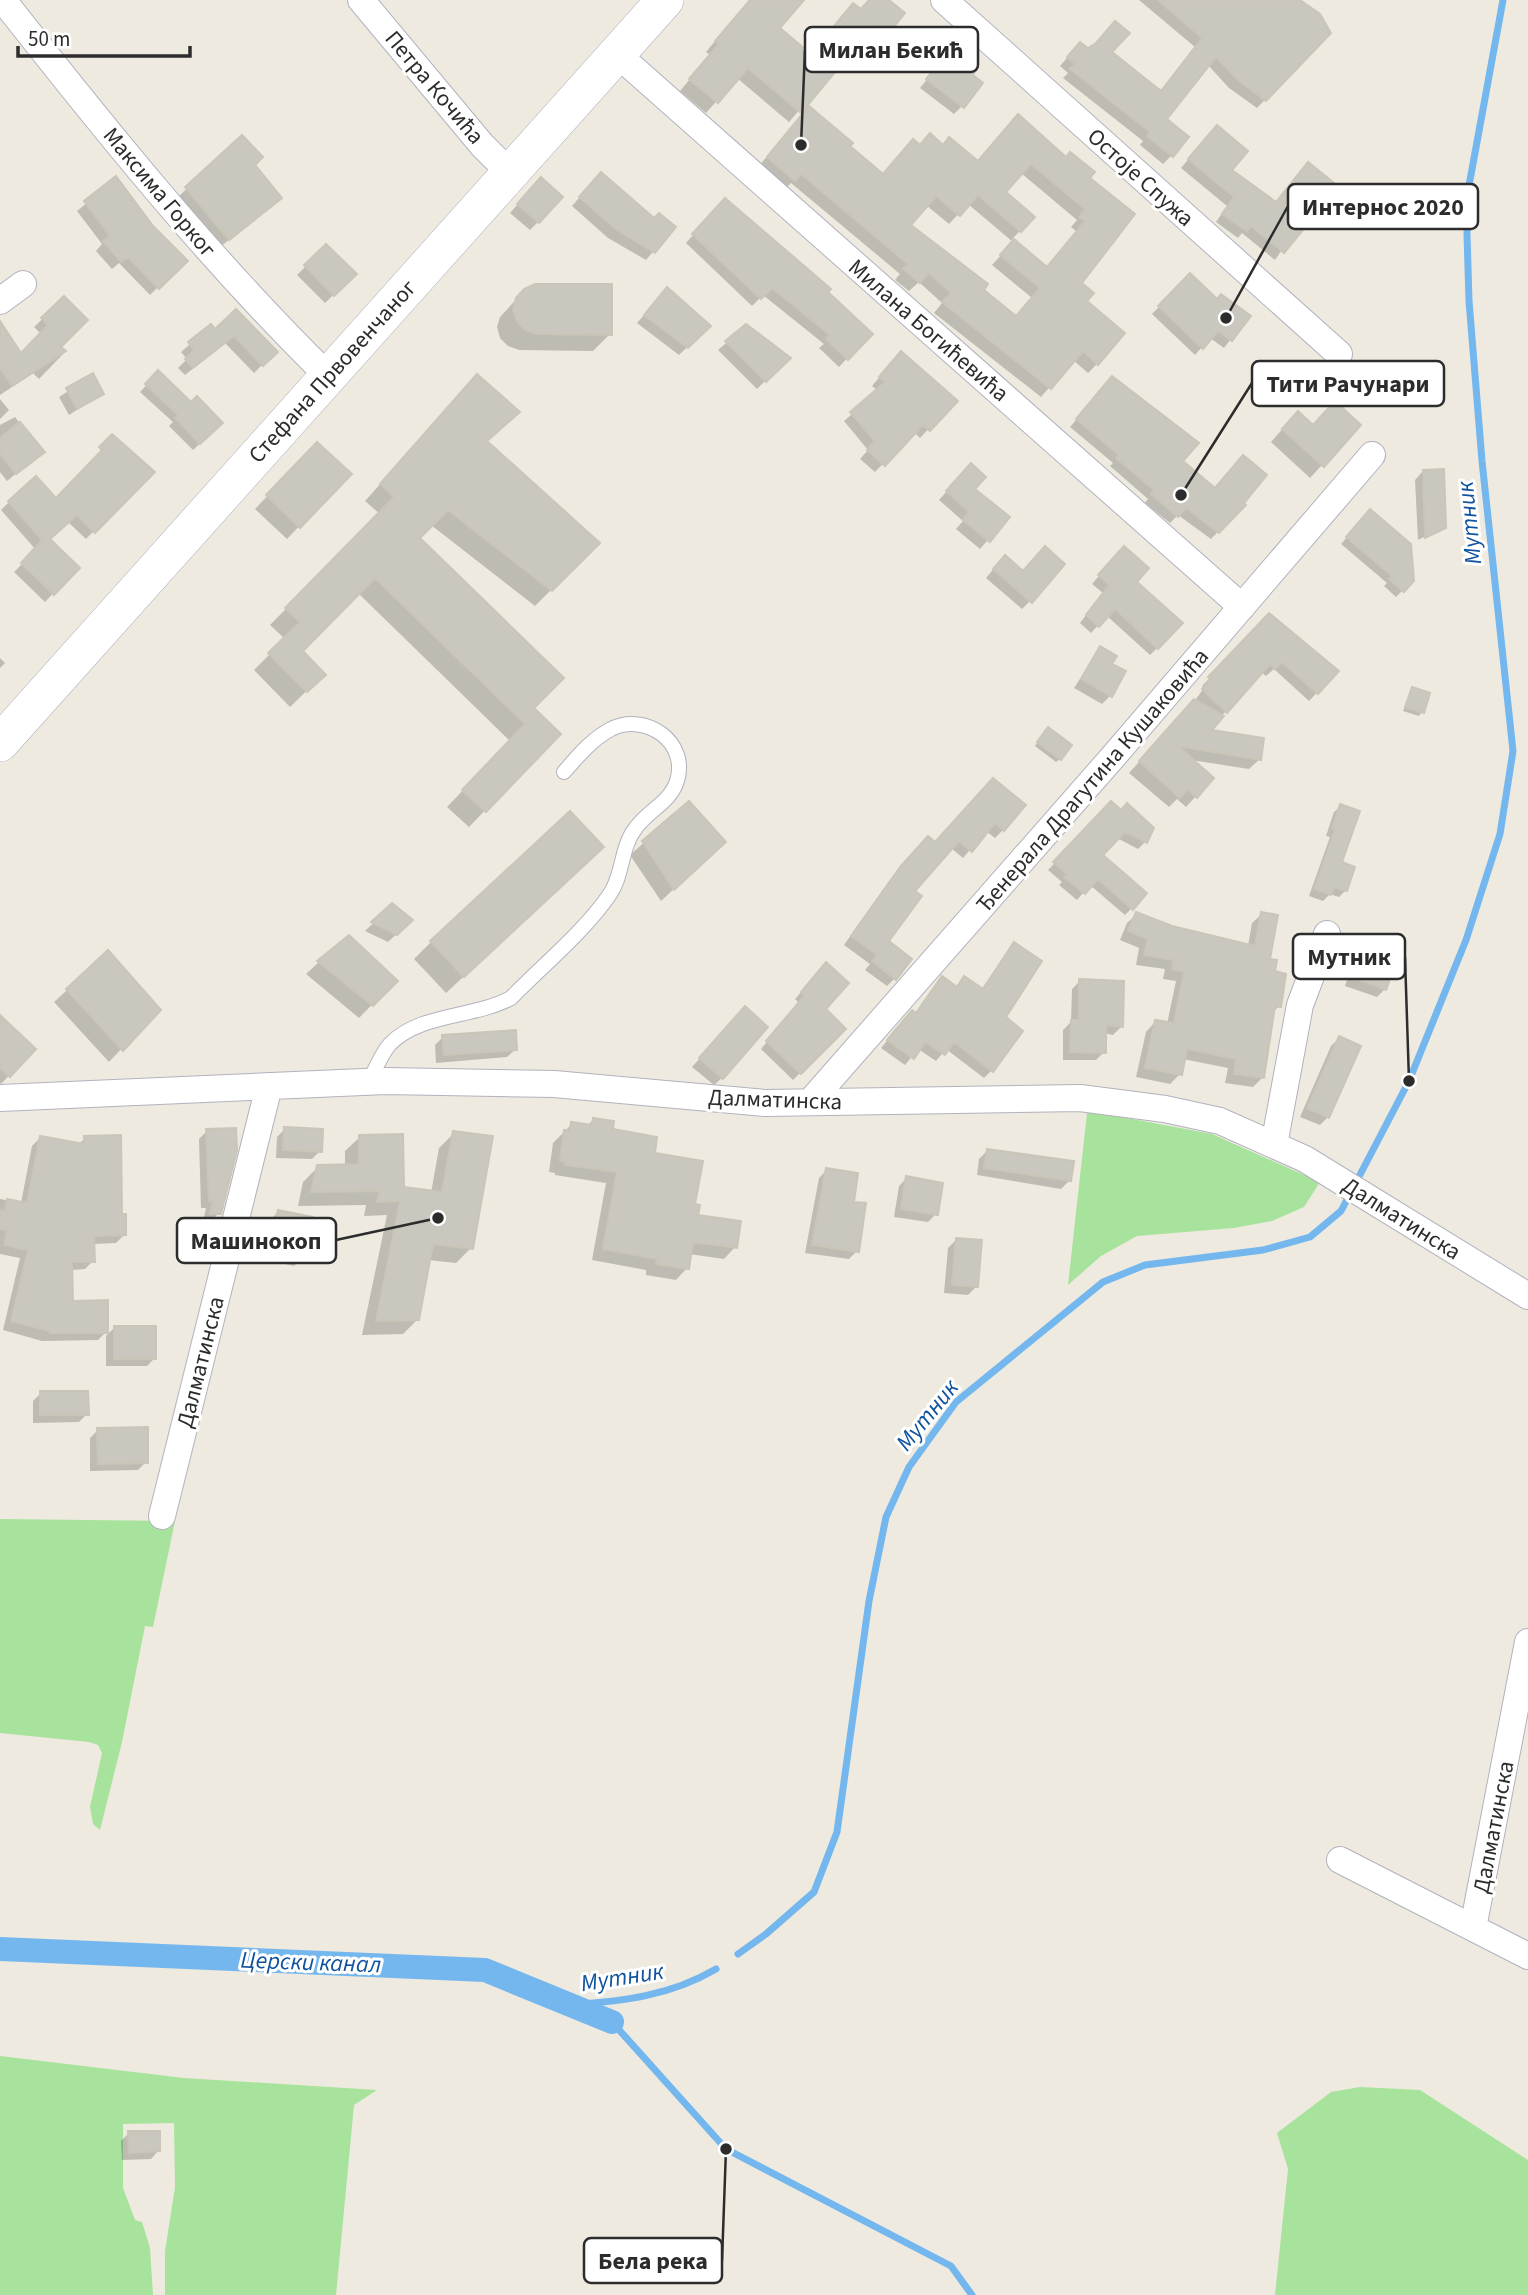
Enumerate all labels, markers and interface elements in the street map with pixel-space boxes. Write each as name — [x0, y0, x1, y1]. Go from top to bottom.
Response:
scale bar — [18, 14, 189, 58]
street label: Петра Кочића — [377, 23, 492, 151]
text: 50 m — [28, 24, 70, 54]
callout: Милан Бекић — [805, 27, 978, 72]
text: Милан Бекић — [818, 33, 964, 68]
street label: Максима Горког — [95, 120, 224, 264]
street label: Остоје Спужа — [1080, 120, 1201, 234]
callout: Интернос 2020 — [1288, 184, 1478, 229]
text: Интернос 2020 — [1302, 190, 1464, 225]
street label: Милана Богићевића — [841, 251, 1016, 410]
street label: Стефана Првовенчаног — [241, 272, 424, 471]
callout: Тити Рачунари — [1252, 361, 1444, 406]
text: Тити Рачунари — [1266, 367, 1430, 402]
water label: Мутник — [1448, 479, 1491, 566]
street label: Ђенерала Драгутина Кушаковића — [968, 641, 1216, 920]
callout: Мутник — [1293, 934, 1405, 979]
text: Мутник — [1307, 940, 1392, 975]
street label: Далматинска — [707, 1081, 843, 1118]
street label: Далматинска — [1336, 1169, 1467, 1268]
callout: Машинокоп — [177, 1218, 336, 1263]
text: Машинокоп — [190, 1224, 322, 1259]
street label: Далматинска — [168, 1293, 233, 1431]
water label: Мутник — [887, 1371, 968, 1459]
street label: Далматинска — [1464, 1758, 1522, 1896]
water label: Церски канал — [240, 1943, 382, 1982]
water label: Мутник — [578, 1954, 667, 2001]
callout: Бела река — [584, 2238, 722, 2283]
text: Бела река — [598, 2244, 708, 2279]

